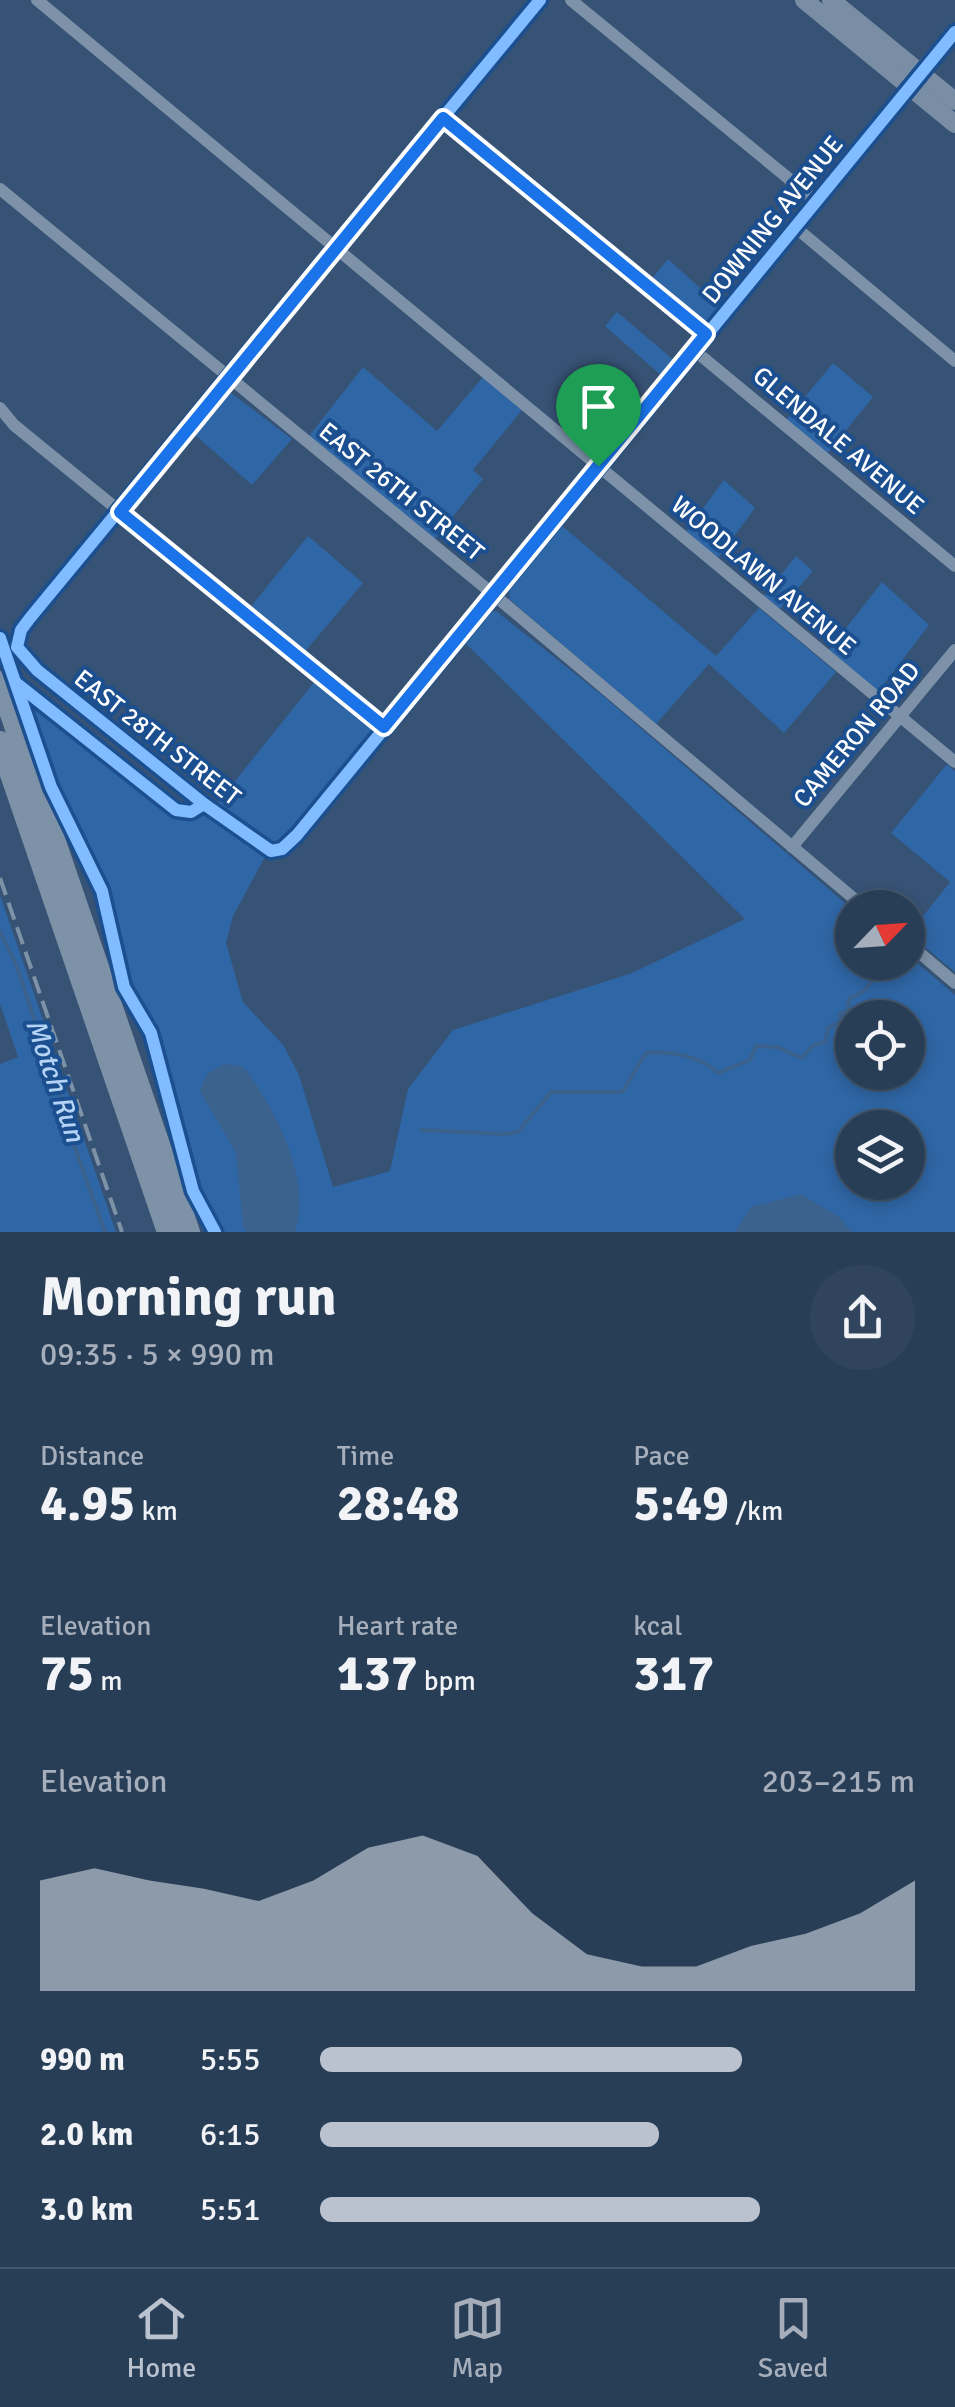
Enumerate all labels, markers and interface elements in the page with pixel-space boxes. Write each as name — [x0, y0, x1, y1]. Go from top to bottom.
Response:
street label: DOWNING AVENUE — [695, 129, 850, 310]
street label: GLENDALE AVENUE — [747, 360, 931, 521]
pin — [556, 364, 641, 467]
icon: arrive — [571, 379, 626, 434]
street label: EAST 26TH STREET — [313, 415, 491, 568]
street label: WOODLAWN AVENUE — [665, 489, 862, 662]
street label: CAMERON ROAD — [786, 655, 926, 813]
street label: EAST 28TH STREET — [68, 663, 248, 813]
north arrow — [835, 890, 925, 980]
map controls — [835, 890, 925, 1200]
button: locate — [835, 1000, 925, 1090]
water label: Motch Run — [18, 1014, 92, 1147]
button: layers — [835, 1110, 925, 1200]
text: Morning run — [40, 1263, 337, 1331]
button: share — [810, 1265, 915, 1370]
text: 09:35 · 5 × 990 m — [40, 1335, 275, 1374]
text: Distance — [40, 1439, 144, 1473]
text: Time — [337, 1439, 394, 1473]
text: Pace — [633, 1439, 690, 1473]
text: 4.95 — [40, 1473, 135, 1535]
text: 28:48 — [337, 1473, 459, 1535]
text: 5:49 — [633, 1473, 729, 1535]
text: km — [135, 1494, 178, 1528]
text: /km — [729, 1494, 783, 1528]
text: Elevation — [40, 1609, 152, 1643]
text: Heart rate — [337, 1609, 458, 1643]
text: kcal — [633, 1609, 682, 1643]
text: 75 — [40, 1643, 94, 1705]
text: 137 — [337, 1643, 418, 1705]
text: 317 — [633, 1643, 714, 1705]
text: m — [94, 1664, 123, 1698]
text: bpm — [418, 1664, 476, 1698]
text: Elevation — [40, 1762, 167, 1801]
text: 203–215 m — [762, 1762, 915, 1801]
text: 990 m — [40, 2040, 125, 2079]
text: 5:55 — [200, 2040, 260, 2079]
text: 2.0 km — [40, 2115, 133, 2154]
text: 6:15 — [200, 2115, 260, 2154]
text: 3.0 km — [40, 2190, 133, 2229]
text: 5:51 — [200, 2190, 260, 2229]
tab: Home — [127, 2291, 196, 2385]
tab: Map — [450, 2291, 505, 2385]
tab: Saved — [758, 2291, 828, 2385]

